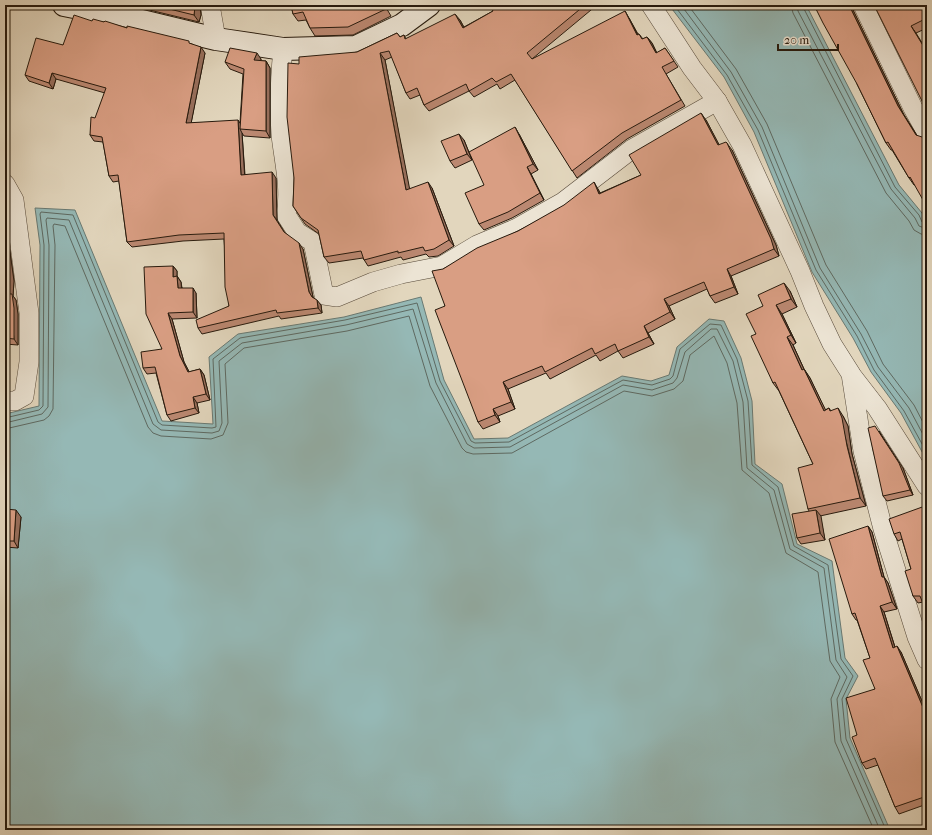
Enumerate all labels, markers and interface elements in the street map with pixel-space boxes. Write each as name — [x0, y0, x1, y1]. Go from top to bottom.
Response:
scale bar — [778, 26, 838, 52]
text: 20 m — [784, 33, 809, 47]

